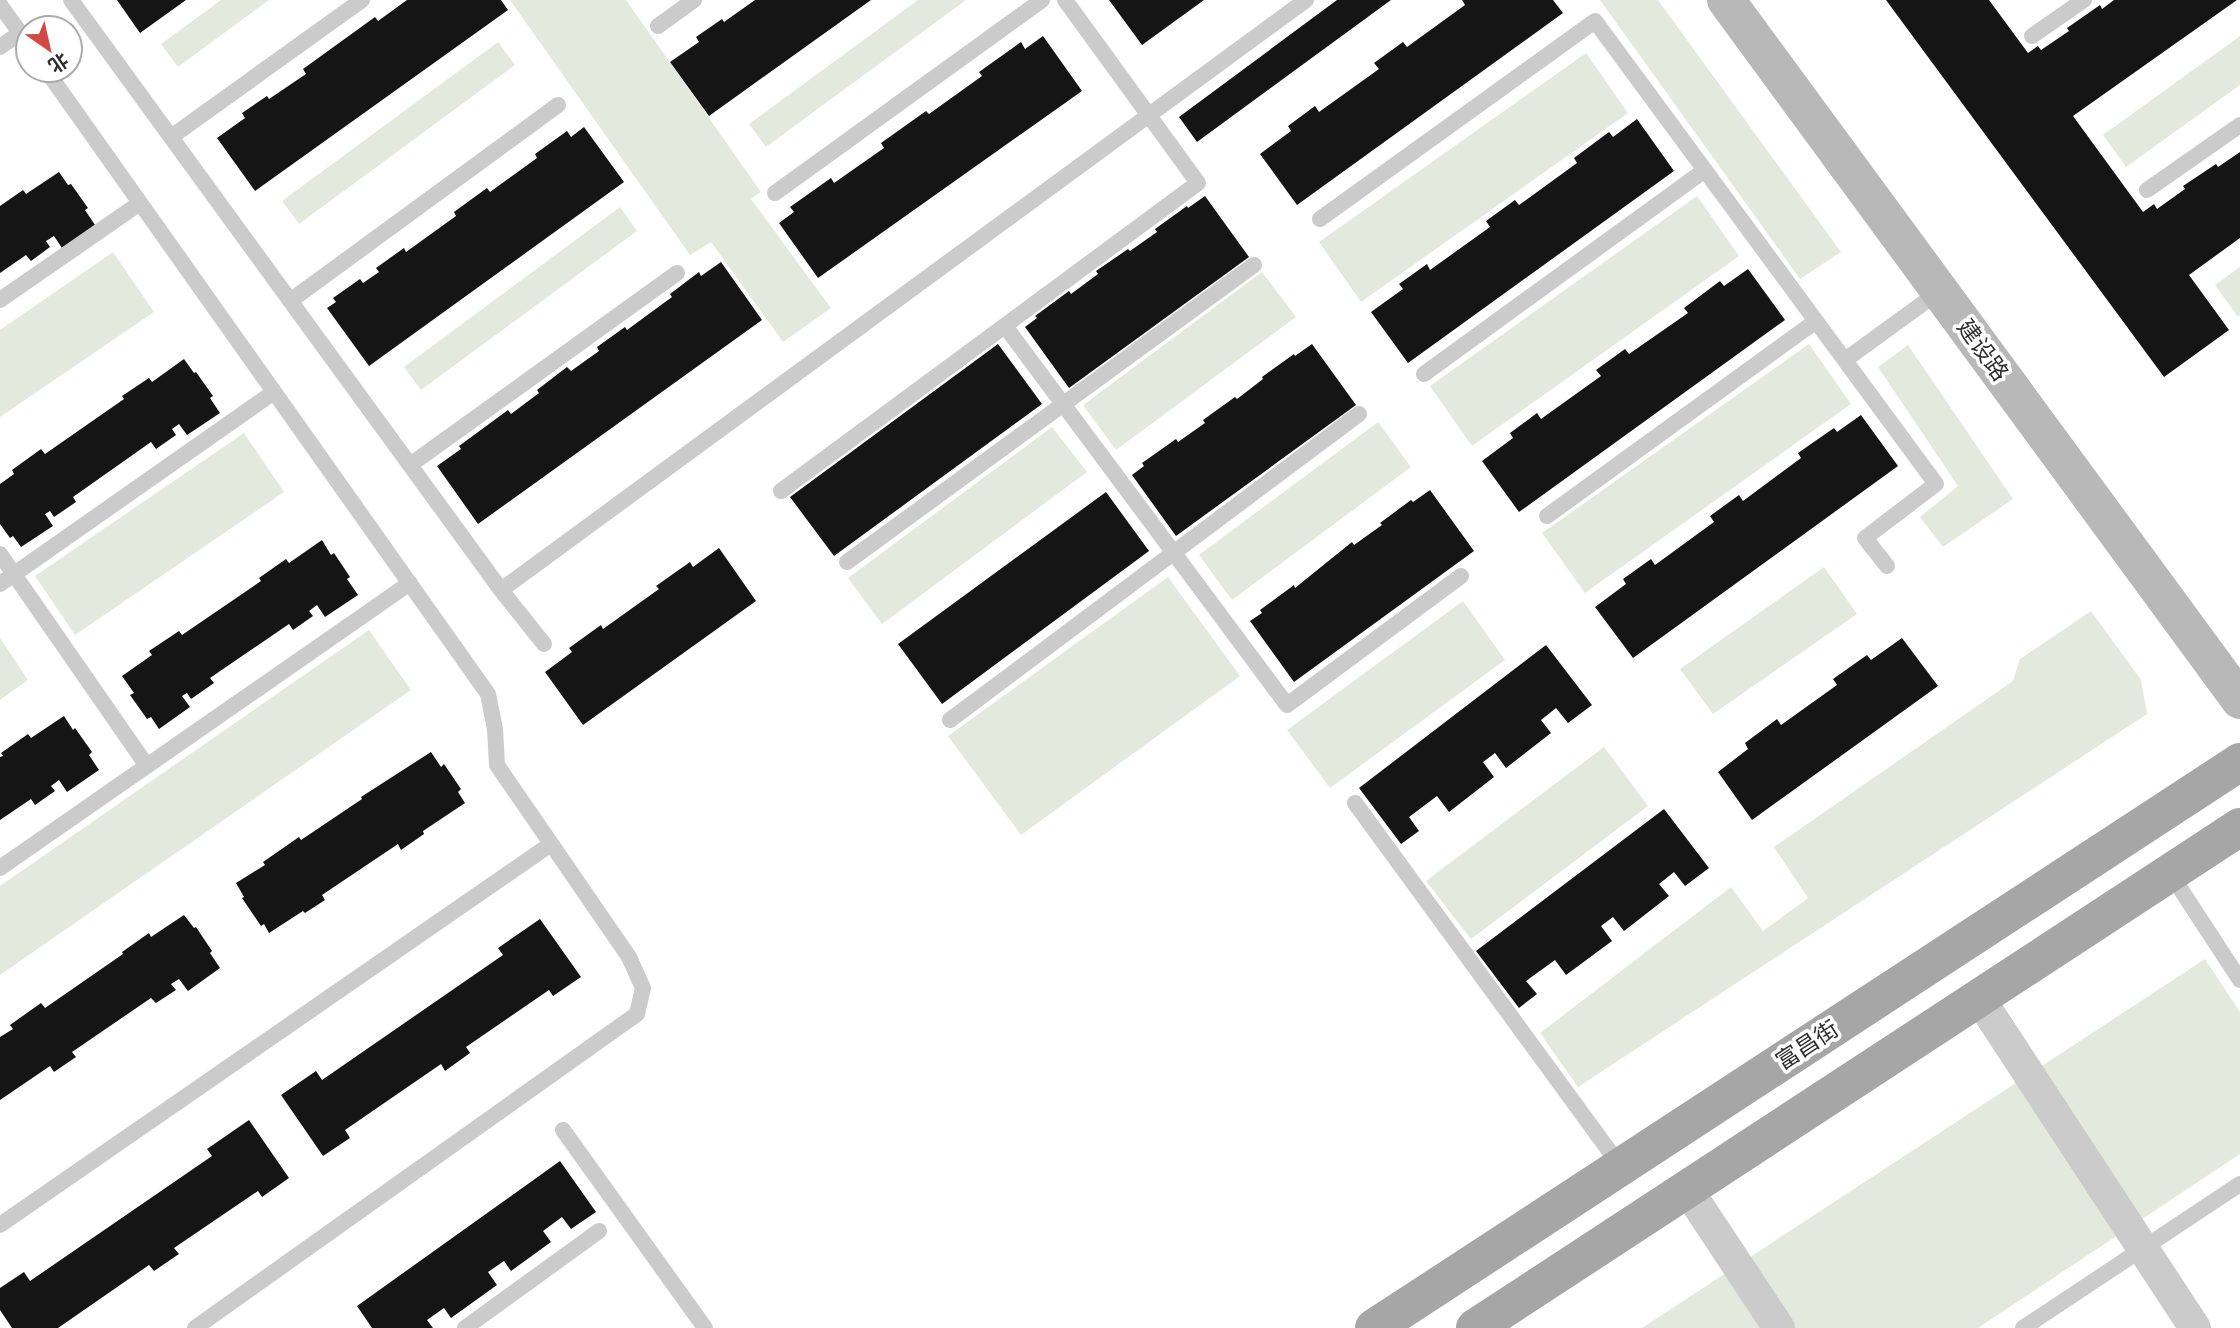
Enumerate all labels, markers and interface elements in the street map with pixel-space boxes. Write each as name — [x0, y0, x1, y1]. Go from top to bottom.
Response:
north arrow — [14, 14, 84, 84]
text: 北 — [43, 47, 73, 78]
street label: 建设路 — [1951, 313, 2015, 387]
street label: 富昌街 — [1770, 1014, 1844, 1076]

